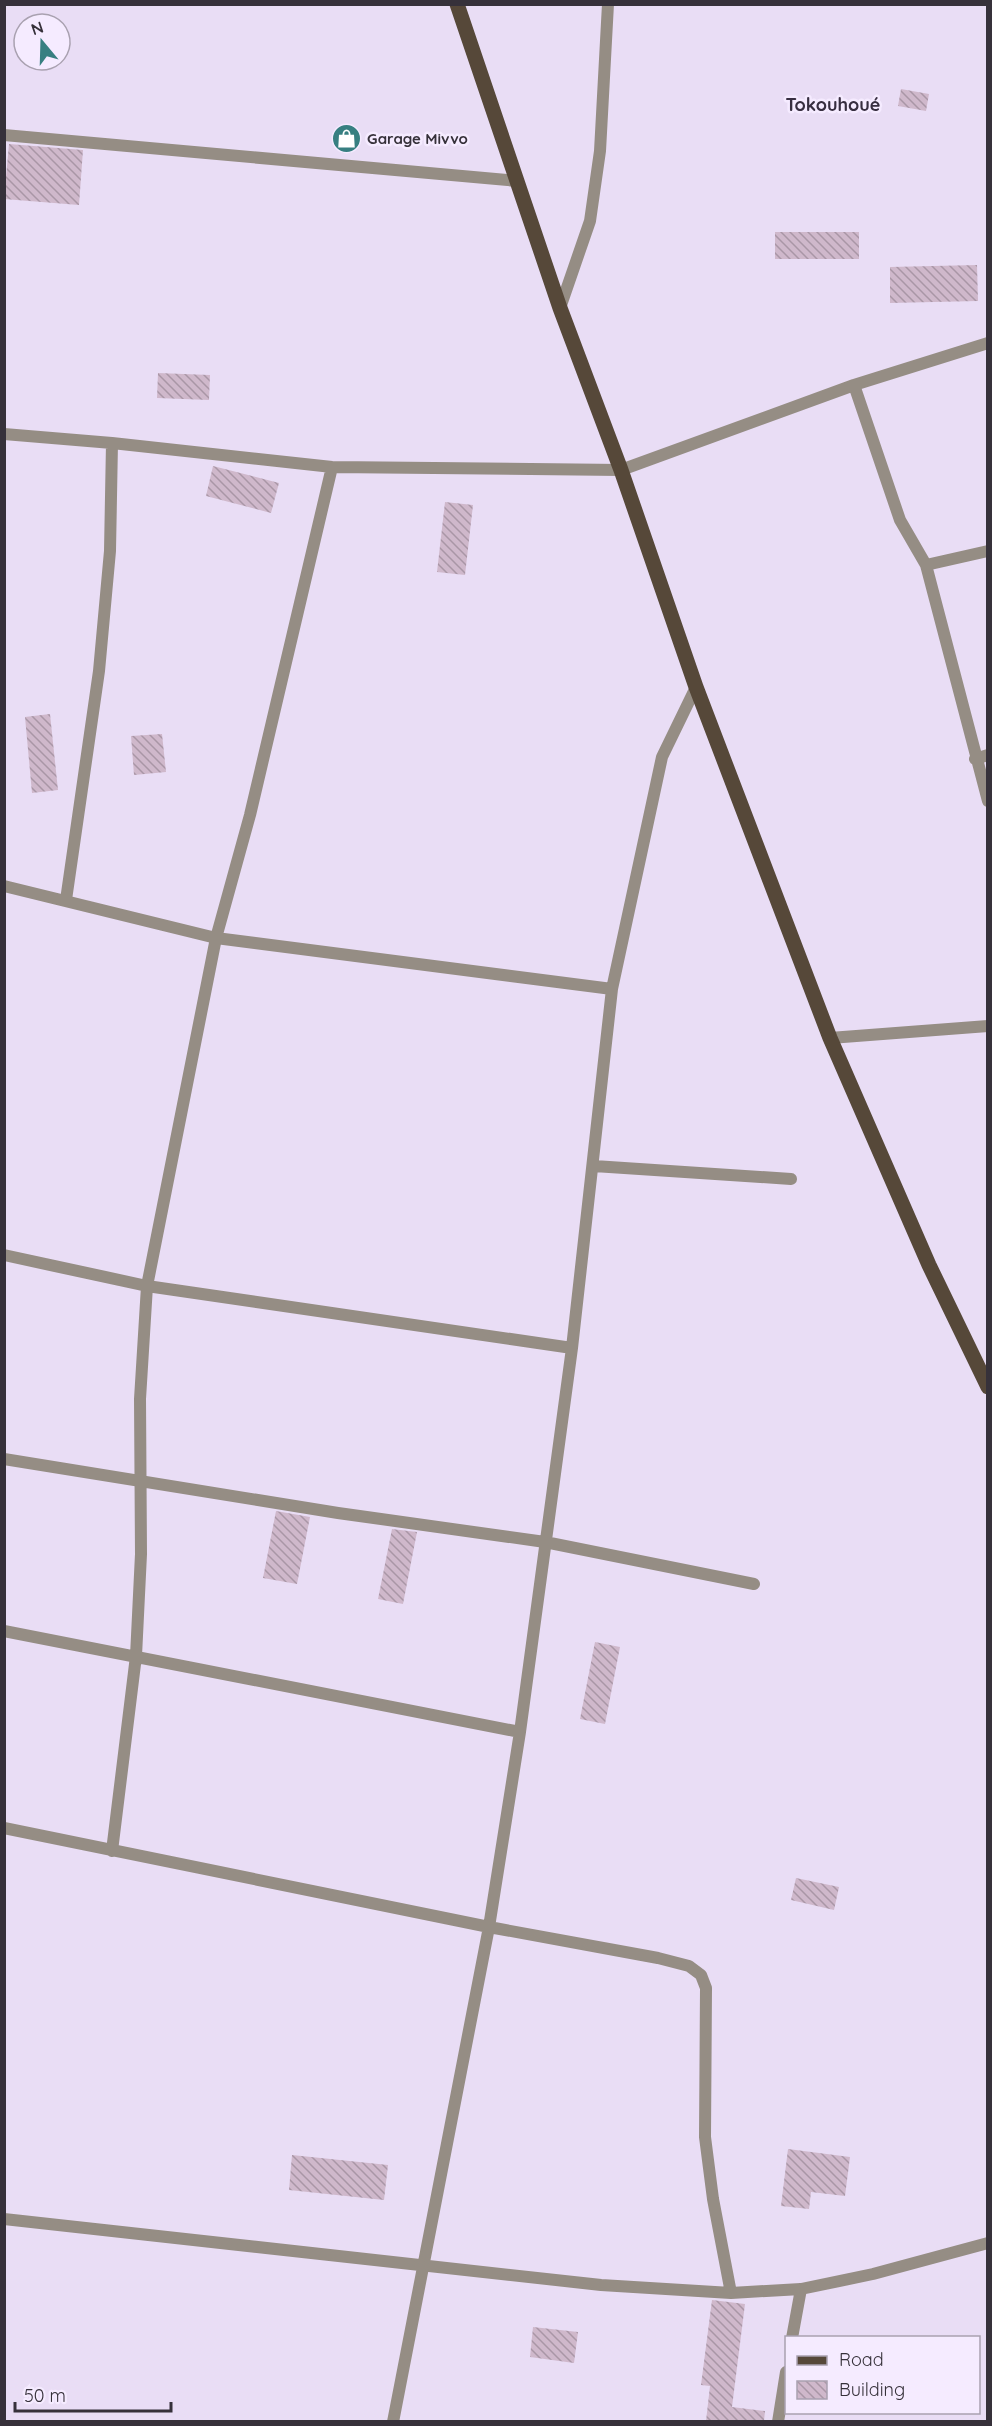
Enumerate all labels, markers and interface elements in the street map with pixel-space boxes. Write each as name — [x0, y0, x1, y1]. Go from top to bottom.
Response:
north arrow — [12, 12, 72, 72]
text: N — [28, 16, 46, 39]
district label: Tokouhoué — [786, 93, 880, 116]
shop icon: Garage Mivvo — [330, 122, 362, 154]
place label: Garage Mivvo — [367, 129, 468, 148]
legend — [785, 2336, 980, 2414]
text: Road — [839, 2348, 884, 2371]
scale bar — [15, 2375, 171, 2413]
text: Building — [839, 2378, 905, 2401]
text: 50 m — [24, 2384, 66, 2407]

